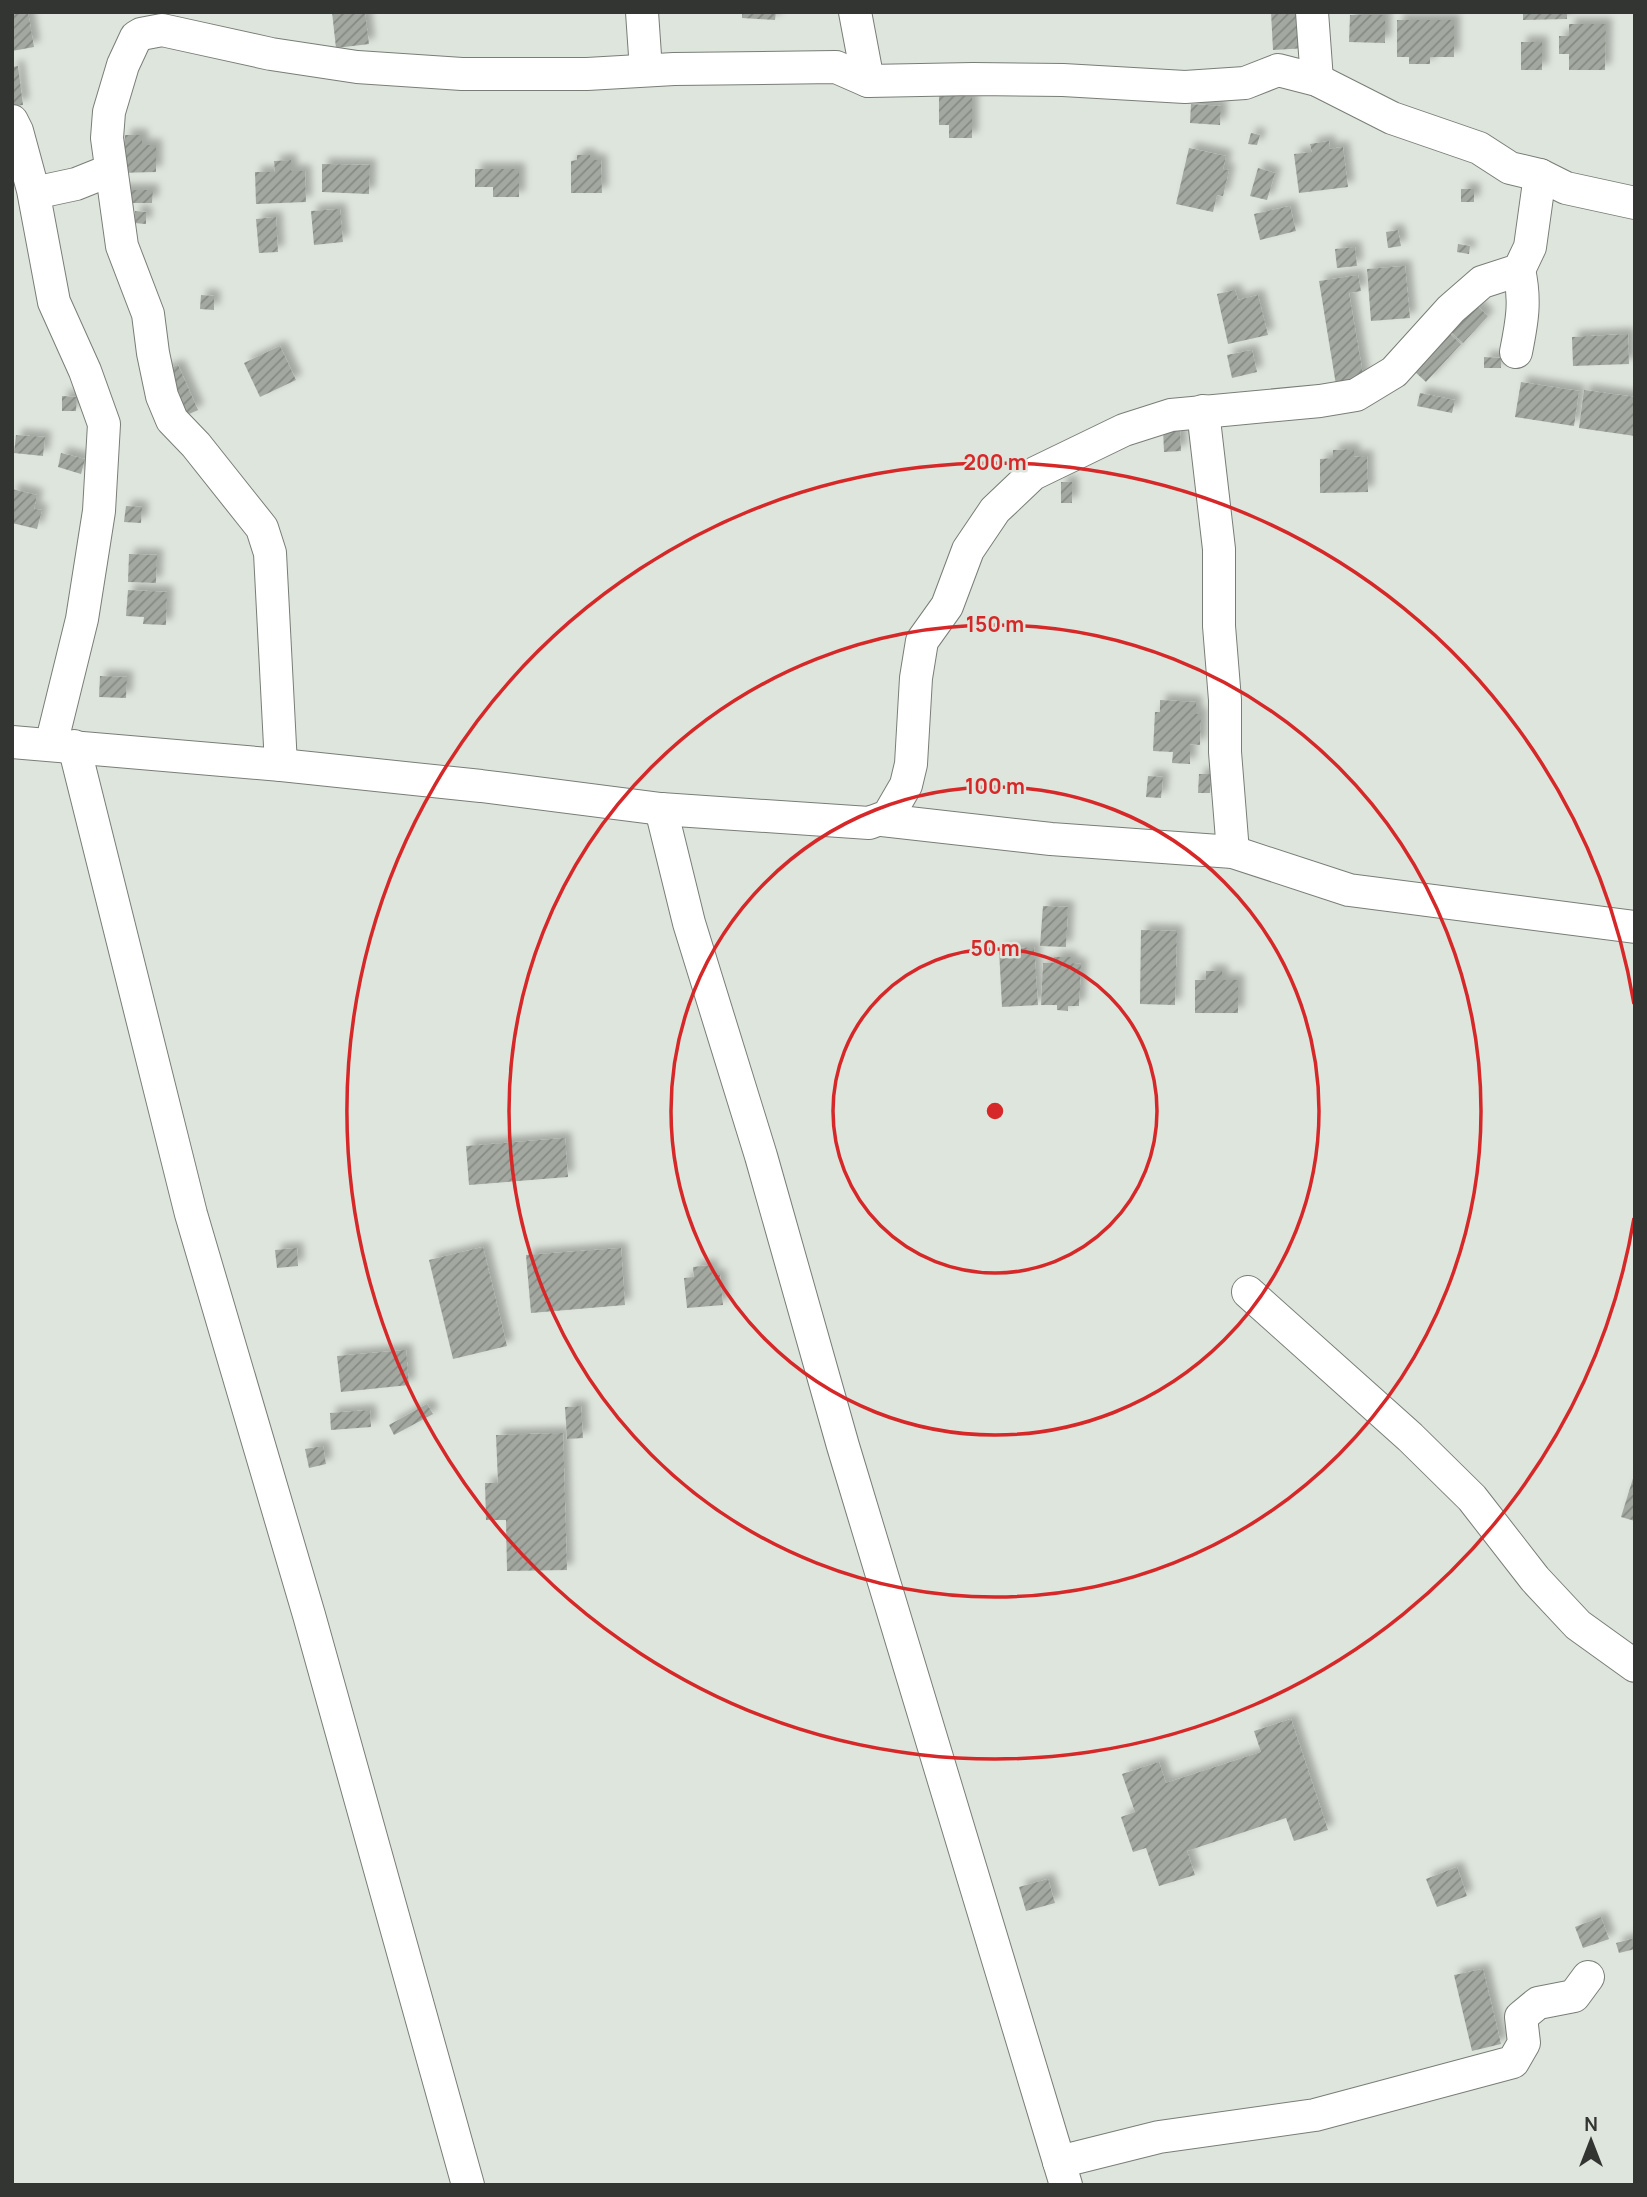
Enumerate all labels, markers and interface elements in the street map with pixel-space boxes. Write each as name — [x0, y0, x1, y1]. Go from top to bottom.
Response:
text: 200 m — [963, 448, 1027, 476]
text: 150 m — [966, 610, 1024, 638]
text: 100 m — [965, 772, 1025, 800]
text: 50 m — [970, 934, 1020, 962]
centre of rings — [983, 1099, 1007, 1123]
north arrow — [1556, 2106, 1626, 2176]
text: N — [1584, 2111, 1598, 2137]

